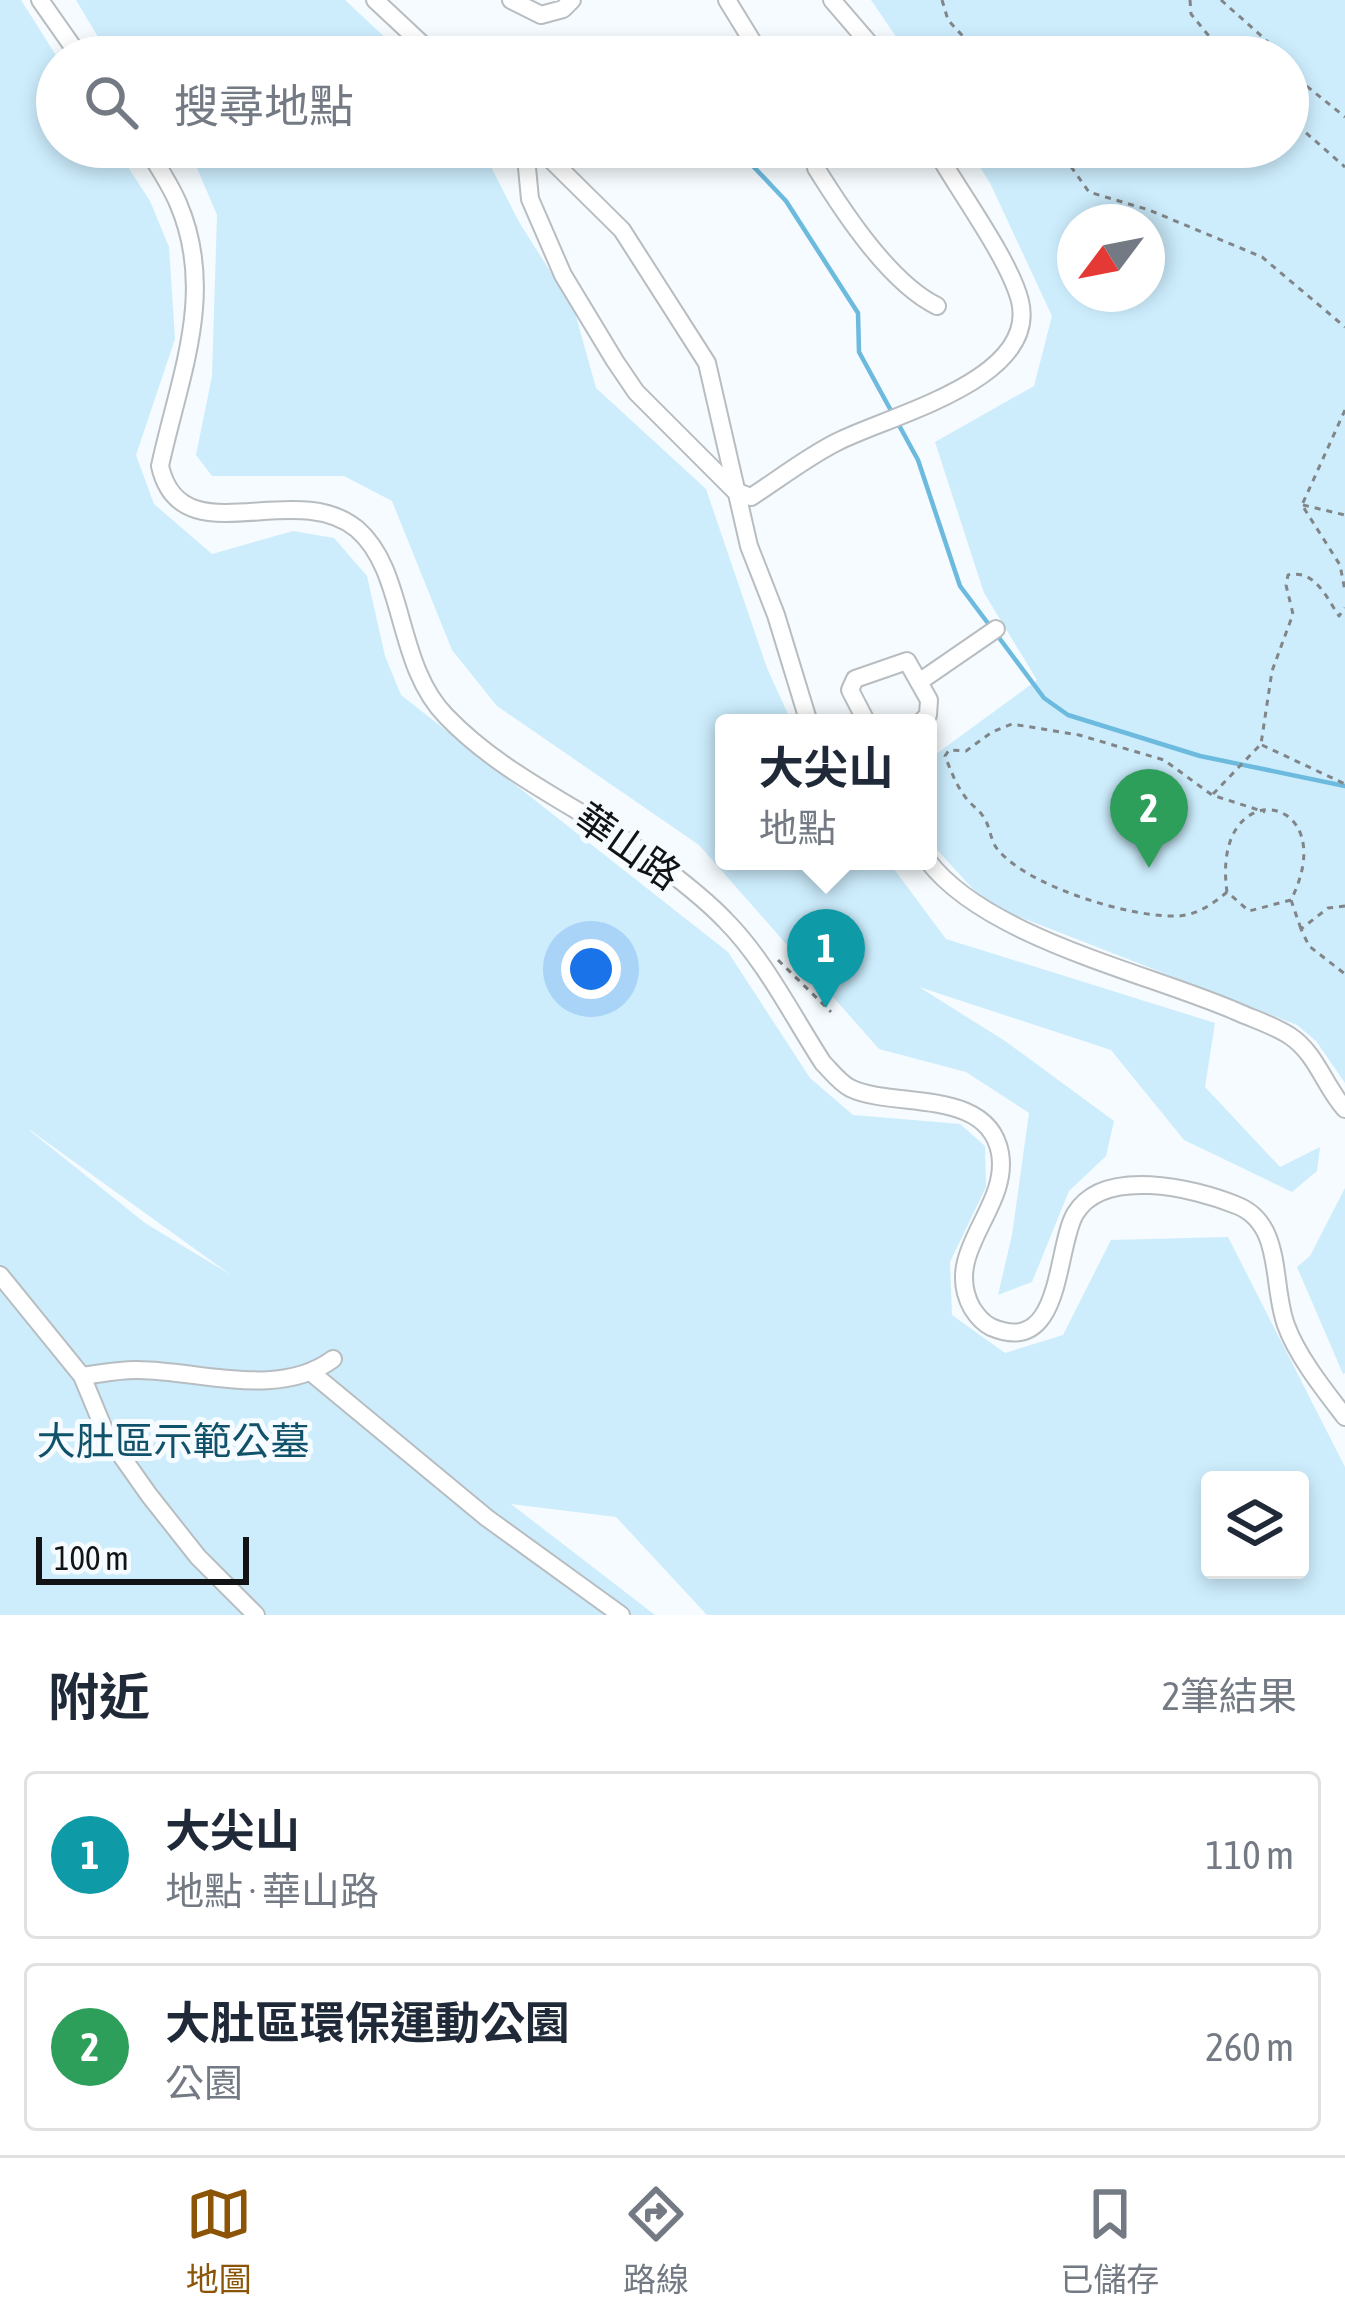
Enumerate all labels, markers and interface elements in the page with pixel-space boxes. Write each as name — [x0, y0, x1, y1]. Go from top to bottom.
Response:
search box — [36, 36, 1309, 168]
icon: search — [78, 69, 144, 135]
text: 搜尋地點 — [174, 80, 354, 132]
north arrow — [1057, 204, 1165, 312]
popup — [715, 714, 937, 870]
text: 大尖山 — [758, 742, 894, 794]
pin: 2 — [1110, 769, 1188, 868]
street label: 華山路 — [567, 794, 689, 898]
text: 地點 — [758, 806, 837, 850]
pin: 1 — [787, 909, 865, 1008]
your location — [561, 939, 621, 999]
park label: 大肚區示範公墓 — [36, 1419, 310, 1463]
map controls — [1201, 1471, 1309, 1579]
button: layers — [1201, 1471, 1309, 1579]
scale bar — [36, 1531, 249, 1584]
text: 100 m — [54, 1539, 129, 1577]
text: 附近 — [48, 1667, 150, 1726]
text: 2筆結果 — [1162, 1674, 1297, 1718]
text: 大尖山 — [165, 1805, 300, 1857]
text: 1 — [81, 1833, 99, 1877]
text: 110 m — [1206, 1833, 1294, 1877]
text: 地點 · 華山路 — [165, 1869, 379, 1913]
text: 大肚區環保運動公園 — [165, 1997, 570, 2049]
text: 2 — [81, 2025, 99, 2069]
text: 260 m — [1206, 2025, 1294, 2069]
text: 公園 — [165, 2061, 243, 2105]
tab: 地圖 — [186, 2181, 252, 2301]
tab: 路線 — [623, 2181, 689, 2301]
tab: 已儲存 — [1060, 2181, 1159, 2301]

